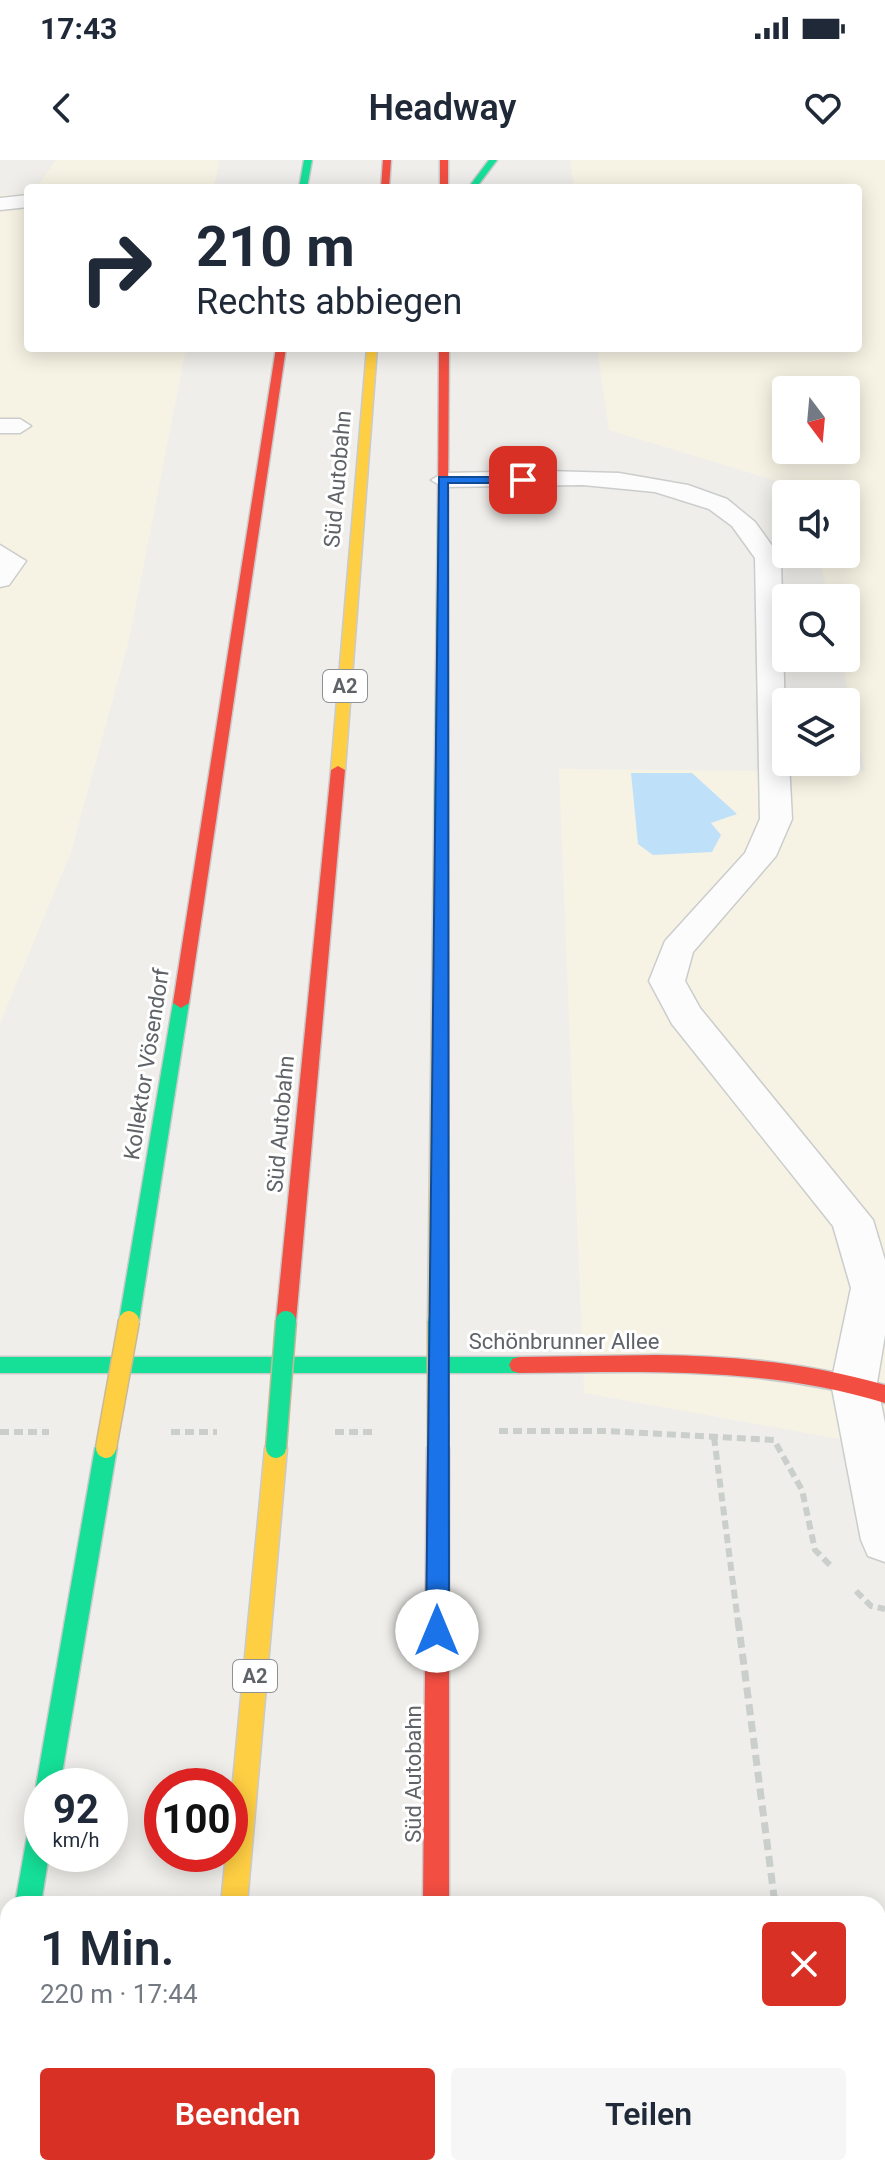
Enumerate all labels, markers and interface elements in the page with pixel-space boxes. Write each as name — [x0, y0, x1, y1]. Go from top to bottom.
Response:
text: 17:43 — [40, 11, 117, 46]
icon: back — [40, 86, 84, 130]
icon: heart — [801, 86, 845, 130]
text: Headway — [369, 87, 517, 129]
text: 210 m — [196, 214, 355, 280]
icon: right — [64, 216, 168, 320]
text: Rechts abbiegen — [196, 281, 462, 323]
north arrow — [772, 376, 860, 464]
map controls — [772, 376, 860, 776]
street label: Süd Autobahn — [319, 409, 356, 549]
pin — [489, 446, 557, 514]
icon: arrive — [501, 458, 545, 502]
button: sound — [772, 480, 860, 568]
button: search — [772, 584, 860, 672]
road number: A2 — [323, 670, 367, 702]
button: layers — [772, 688, 860, 776]
street label: Kollektor Vösendorf — [119, 966, 174, 1162]
street label: Süd Autobahn — [262, 1054, 299, 1194]
street label: Schönbrunner Allee — [469, 1329, 659, 1354]
position arrow — [395, 1589, 479, 1673]
road number: A2 — [233, 1660, 277, 1692]
street label: Süd Autobahn — [401, 1705, 426, 1843]
speed limit sign: 100 — [144, 1768, 248, 1872]
text: 92 — [53, 1786, 99, 1833]
text: km/h — [53, 1828, 99, 1852]
text: 1 Min. — [40, 1920, 174, 1977]
button: close — [762, 1922, 846, 2006]
text: 220 m · 17:44 — [40, 1979, 198, 2009]
button: Beenden — [40, 2068, 435, 2160]
button: Teilen — [451, 2068, 846, 2160]

